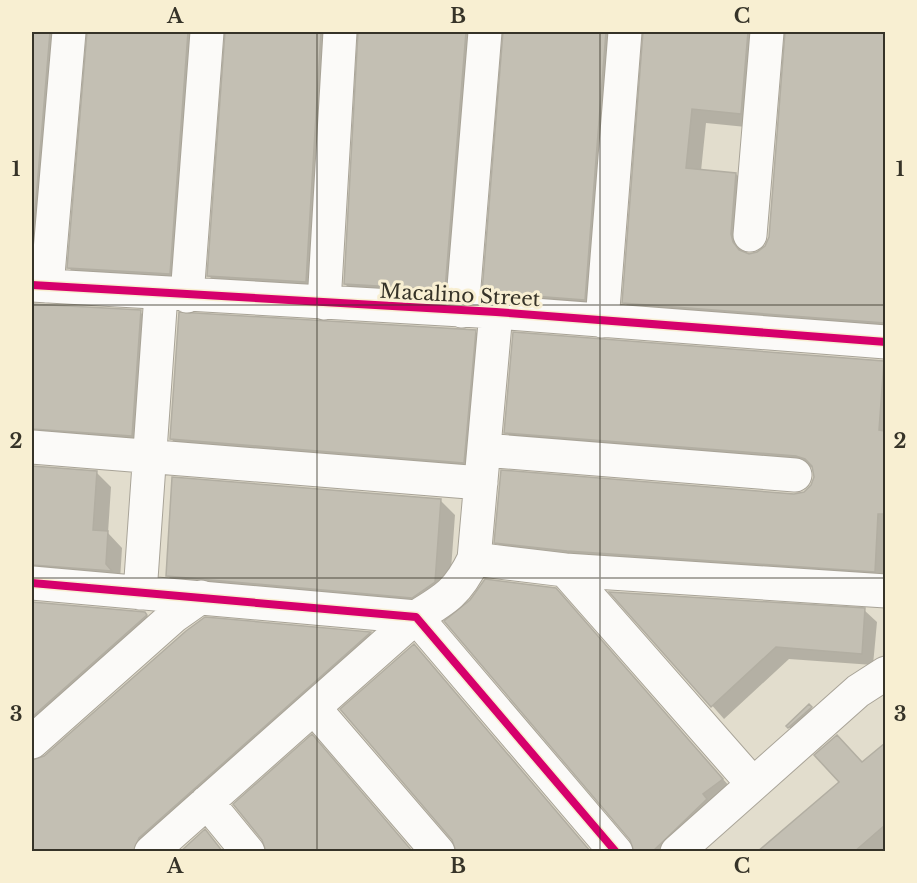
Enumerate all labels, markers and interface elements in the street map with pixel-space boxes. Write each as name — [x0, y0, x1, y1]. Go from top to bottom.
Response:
text: A — [166, 4, 184, 28]
text: B — [450, 4, 466, 28]
text: C — [734, 4, 750, 28]
text: 1 — [12, 157, 21, 181]
text: 1 — [896, 157, 905, 181]
street label: Macalino Street — [379, 279, 541, 311]
text: 2 — [9, 429, 23, 453]
text: 2 — [893, 429, 907, 453]
text: 3 — [10, 702, 22, 726]
text: 3 — [894, 702, 906, 726]
text: A — [166, 854, 184, 878]
text: B — [450, 854, 466, 878]
text: C — [734, 854, 750, 878]

